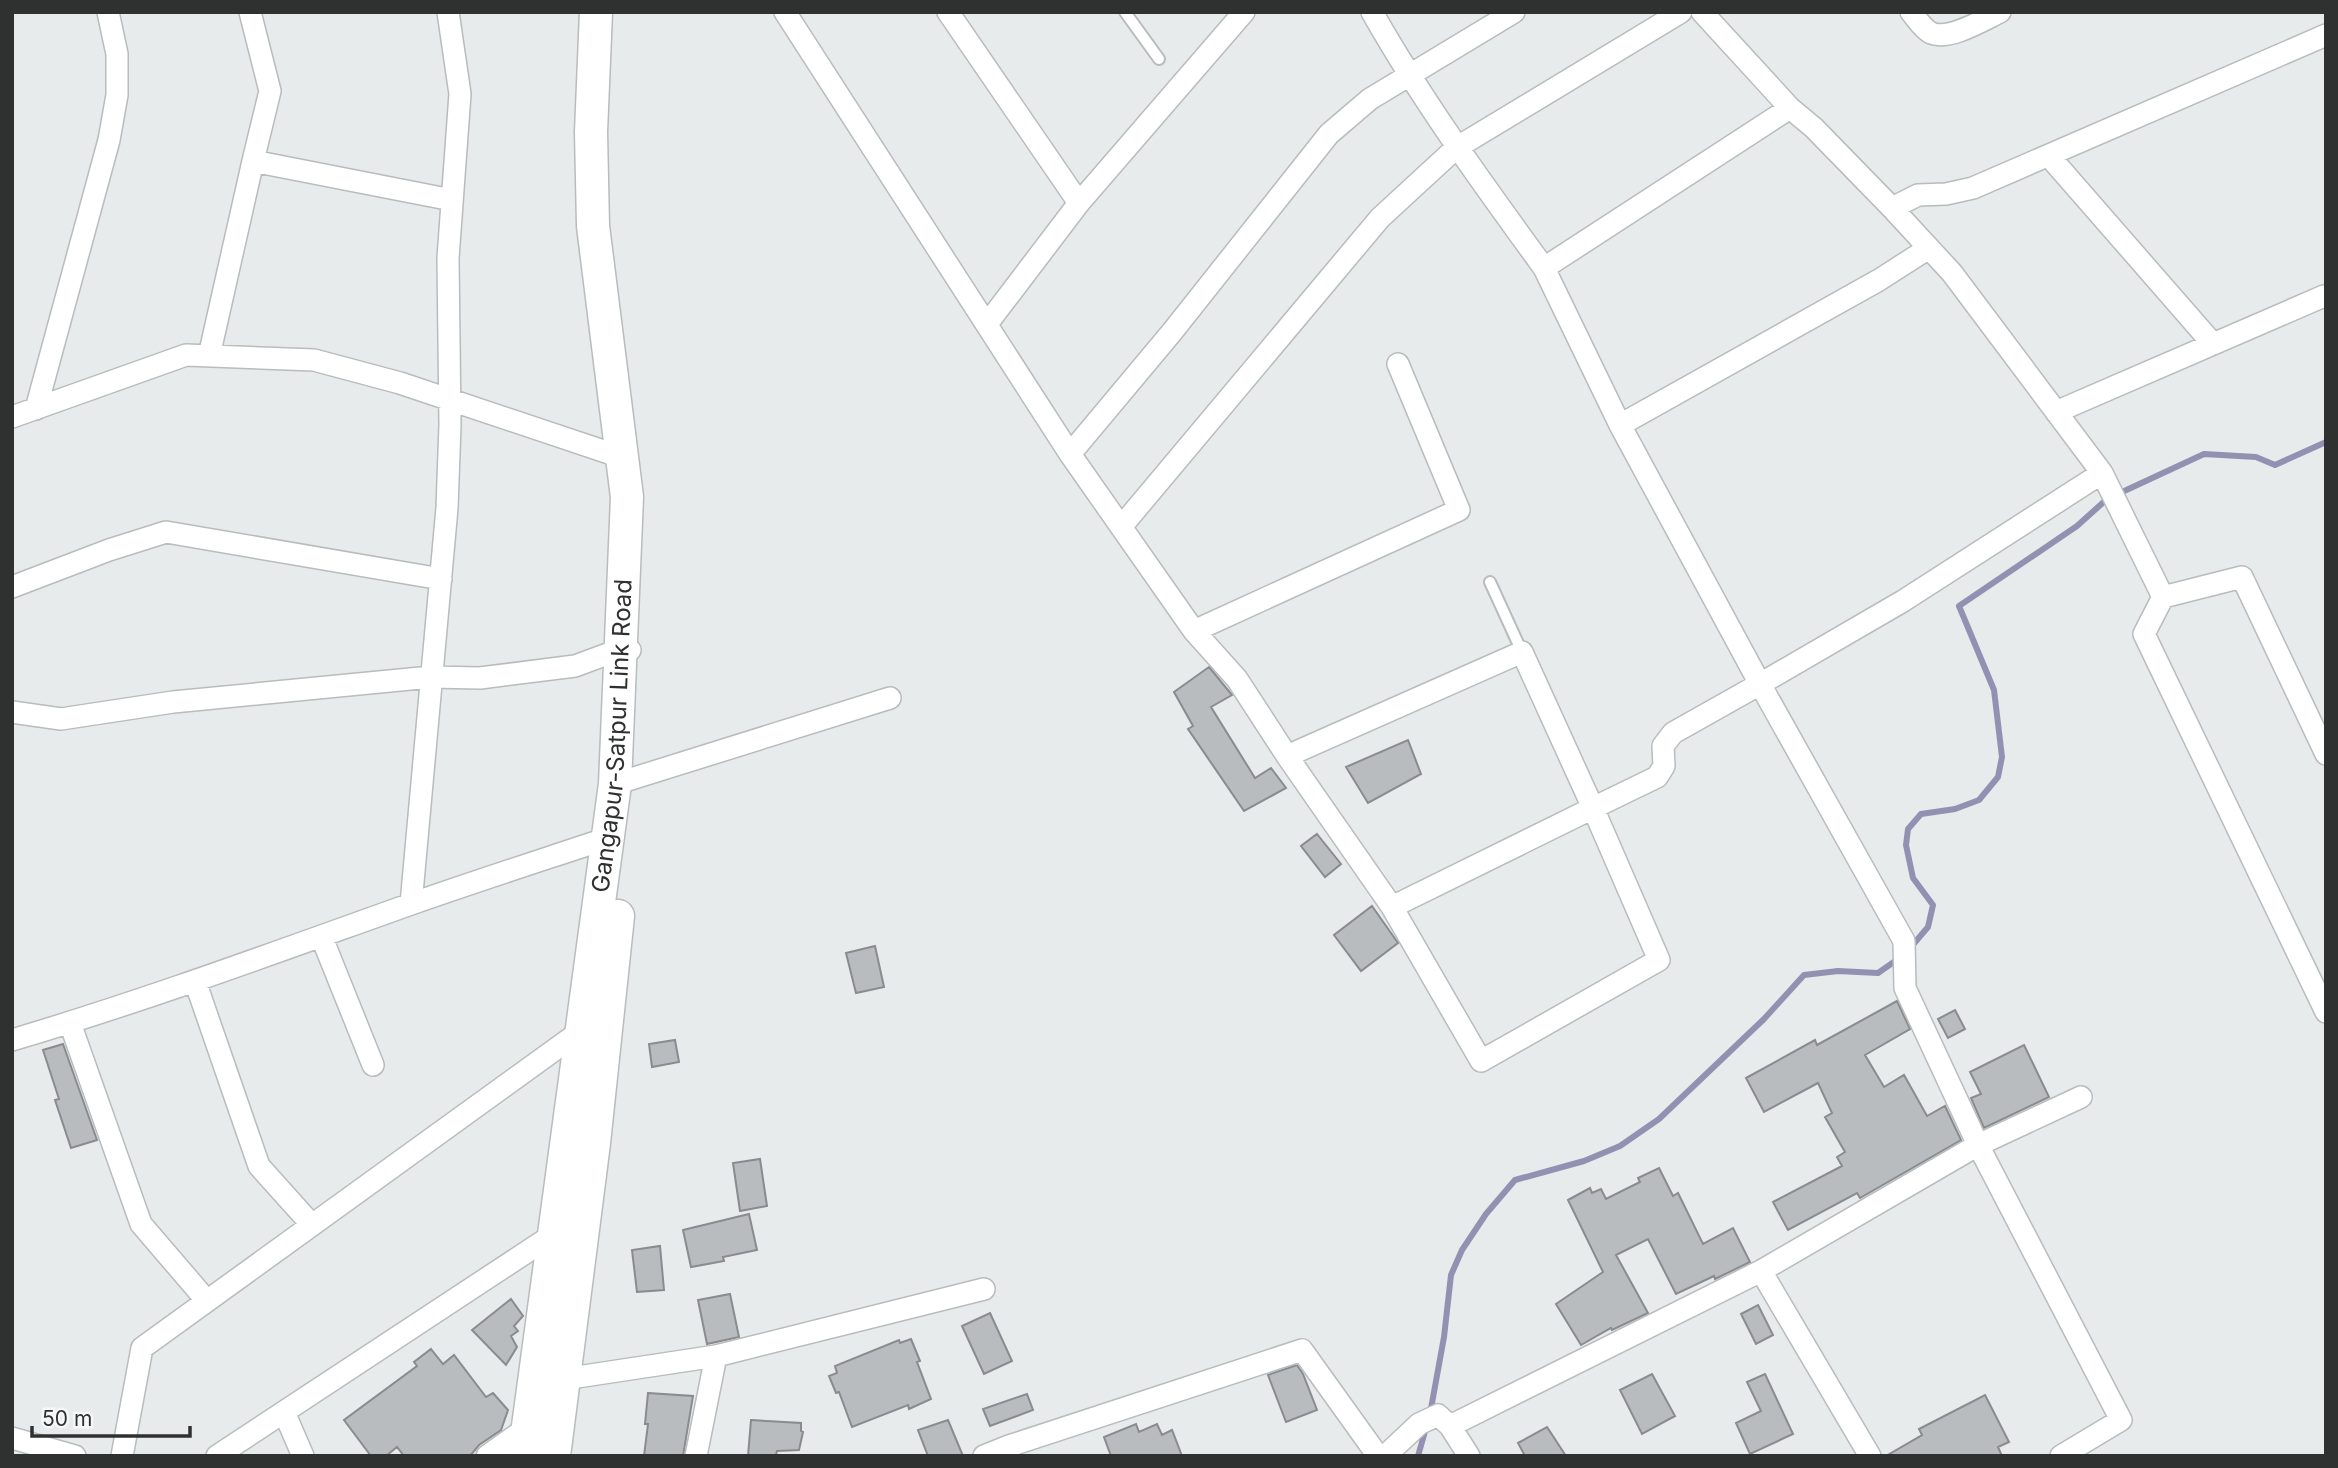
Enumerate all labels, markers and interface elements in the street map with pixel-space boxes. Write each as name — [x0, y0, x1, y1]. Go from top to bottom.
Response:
street label: Gangapur-Satpur Link Road — [585, 578, 638, 894]
scale bar — [32, 1394, 189, 1438]
text: 50 m — [42, 1406, 92, 1431]

